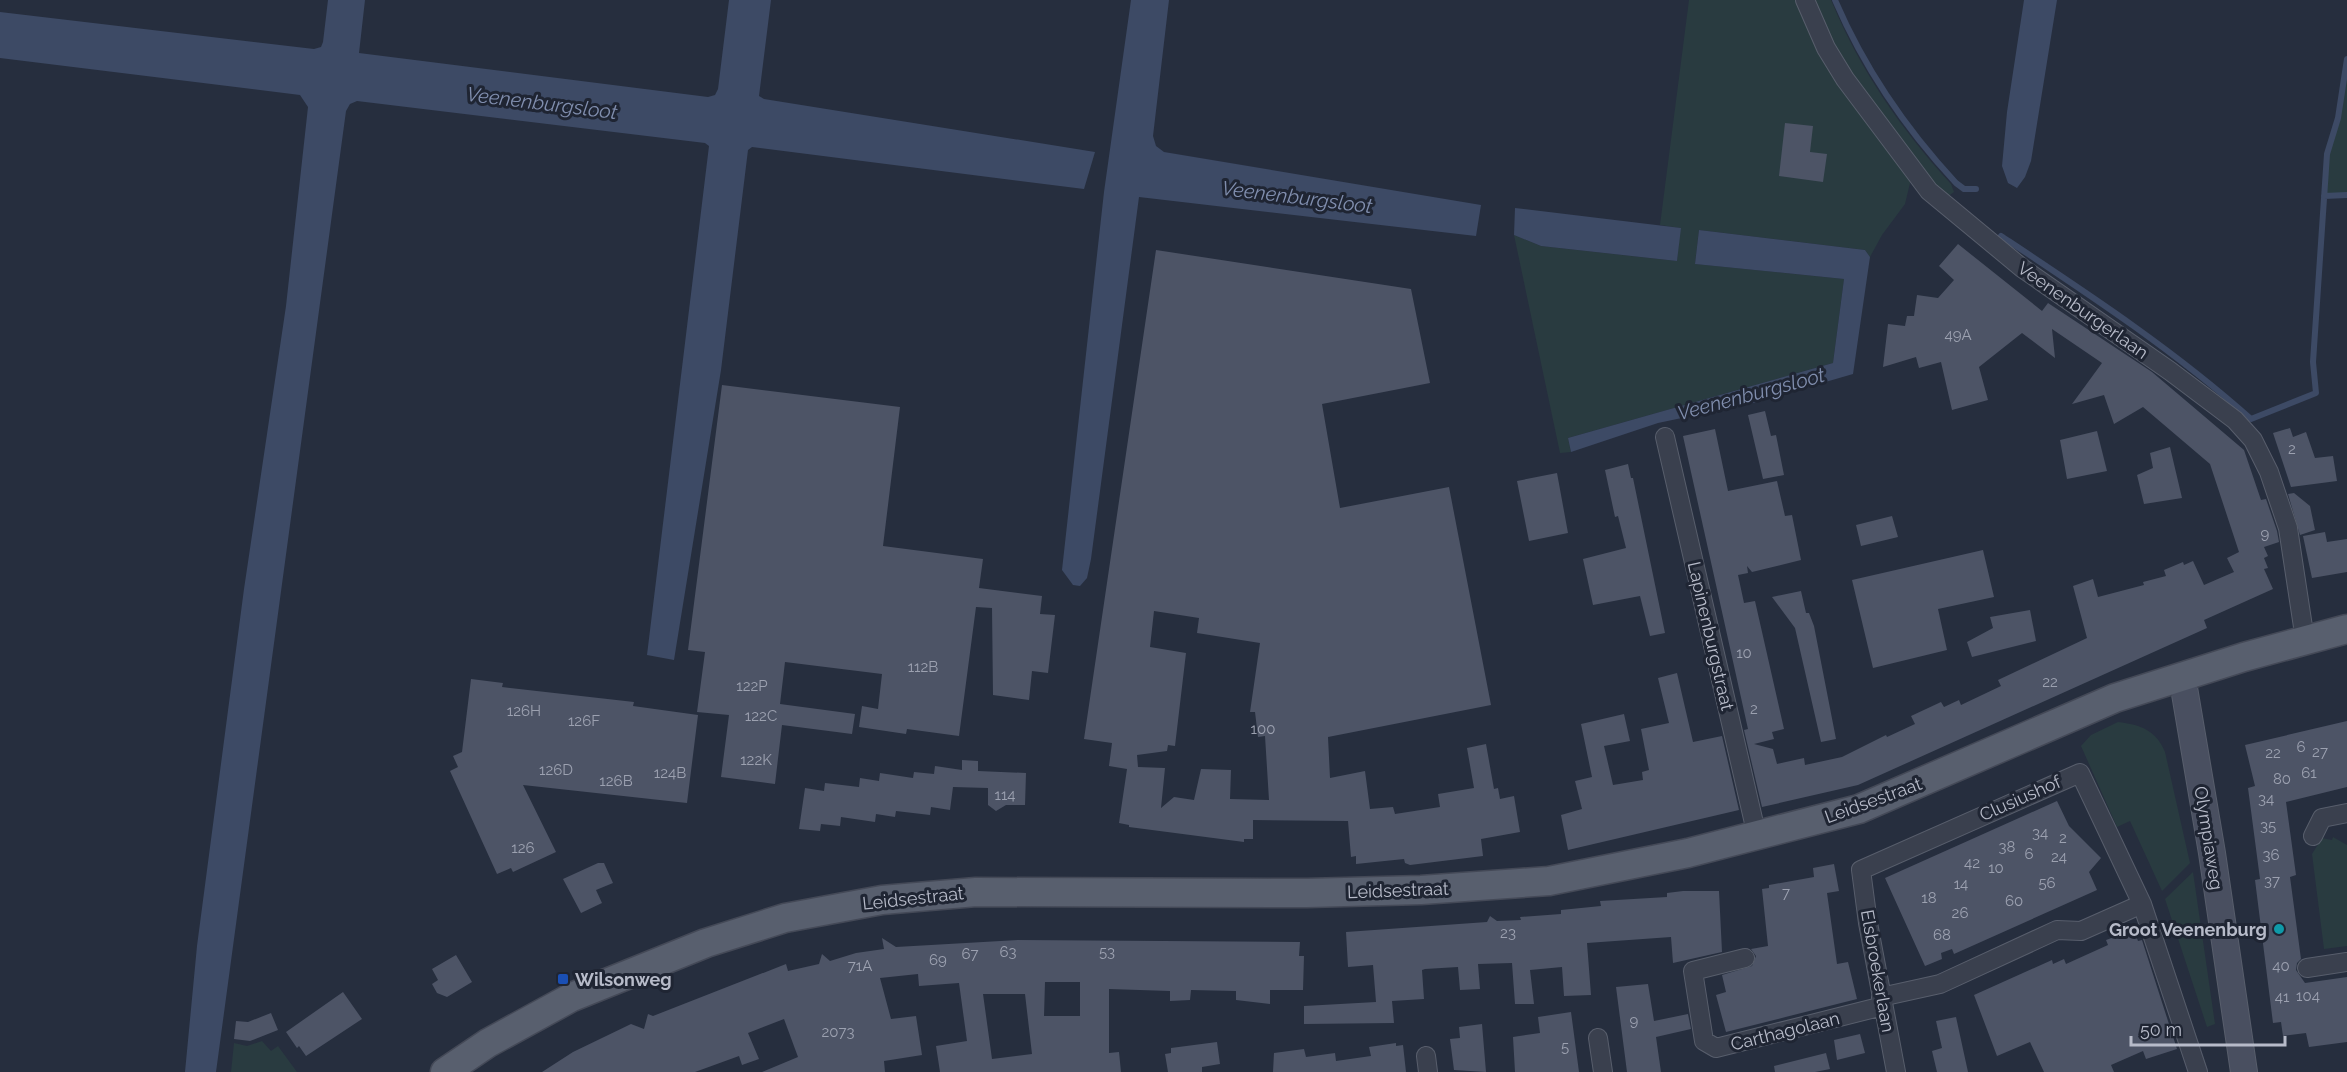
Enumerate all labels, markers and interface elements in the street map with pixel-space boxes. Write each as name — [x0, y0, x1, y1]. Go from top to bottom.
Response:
water label: Veenenburgsloot — [465, 82, 619, 124]
water label: Veenenburgsloot — [1220, 176, 1374, 218]
street label: Veenenburgerlaan — [2014, 257, 2152, 363]
house number: 49A — [1944, 326, 1972, 344]
water label: Veenenburgsloot — [1675, 363, 1828, 425]
house number: 2 — [2288, 440, 2296, 458]
house number: 9 — [2261, 525, 2270, 543]
street label: Lapinenburgstraat — [1684, 559, 1738, 713]
house number: 10 — [1736, 644, 1752, 662]
house number: 112B — [908, 658, 938, 676]
house number: 22 — [2042, 673, 2058, 691]
house number: 122P — [736, 677, 768, 695]
house number: 2 — [1750, 700, 1758, 718]
house number: 126H — [507, 702, 541, 720]
house number: 122C — [745, 707, 777, 725]
house number: 126F — [568, 712, 600, 730]
house number: 100 — [1251, 720, 1275, 738]
house number: 6 — [2296, 738, 2306, 756]
house number: 27 — [2312, 743, 2328, 761]
house number: 22 — [2265, 744, 2281, 762]
house number: 122K — [740, 751, 772, 769]
house number: 126D — [539, 761, 573, 779]
house number: 124B — [654, 764, 686, 782]
house number: 61 — [2301, 764, 2317, 782]
street label: Clusiushof — [1976, 770, 2065, 825]
house number: 80 — [2273, 770, 2291, 788]
house number: 126B — [599, 772, 633, 790]
street label: Leidsestraat — [1822, 773, 1924, 827]
street label: Olympiaweg — [2190, 785, 2228, 891]
house number: 114 — [994, 786, 1016, 804]
house number: 34 — [2258, 790, 2274, 808]
house number: 35 — [2260, 817, 2276, 835]
house number: 34 — [2032, 824, 2048, 842]
house number: 2 — [2059, 829, 2067, 847]
house number: 38 — [1999, 838, 2016, 856]
house number: 126 — [511, 839, 535, 857]
house number: 6 — [2024, 845, 2034, 863]
house number: 36 — [2262, 846, 2280, 864]
house number: 24 — [2051, 848, 2067, 866]
house number: 42 — [1964, 854, 1980, 872]
house number: 10 — [1988, 859, 2004, 877]
house number: 37 — [2264, 872, 2280, 890]
house number: 56 — [2038, 874, 2056, 892]
house number: 14 — [1954, 875, 1968, 893]
street label: Leidsestraat — [1347, 878, 1449, 902]
street label: Leidsestraat — [861, 882, 965, 914]
house number: 7 — [1782, 884, 1790, 902]
house number: 18 — [1921, 889, 1937, 907]
house number: 60 — [2005, 892, 2023, 910]
house number: 26 — [1952, 904, 1968, 922]
street label: Elsbroekerlaan — [1857, 908, 1899, 1034]
place label: Groot Veenenburg — [2109, 919, 2267, 940]
marker: Groot Veenenburg — [2272, 922, 2286, 936]
house number: 23 — [1500, 924, 1516, 942]
house number: 68 — [1933, 926, 1951, 944]
house number: 63 — [999, 943, 1017, 961]
house number: 53 — [1099, 943, 1115, 961]
house number: 67 — [961, 945, 979, 963]
house number: 69 — [929, 951, 947, 969]
house number: 71A — [848, 957, 872, 975]
house number: 40 — [2272, 957, 2290, 975]
place label: Wilsonweg — [575, 969, 672, 990]
marker: Wilsonweg — [556, 972, 570, 986]
house number: 104 — [2296, 987, 2320, 1005]
house number: 41 — [2275, 988, 2290, 1006]
street label: Carthagolaan — [1728, 1007, 1842, 1055]
scale bar — [2131, 1009, 2286, 1047]
house number: 9 — [1630, 1012, 1639, 1030]
text: 50 m — [2140, 1019, 2182, 1040]
house number: 2073 — [822, 1023, 854, 1041]
house number: 5 — [1561, 1038, 1569, 1056]

